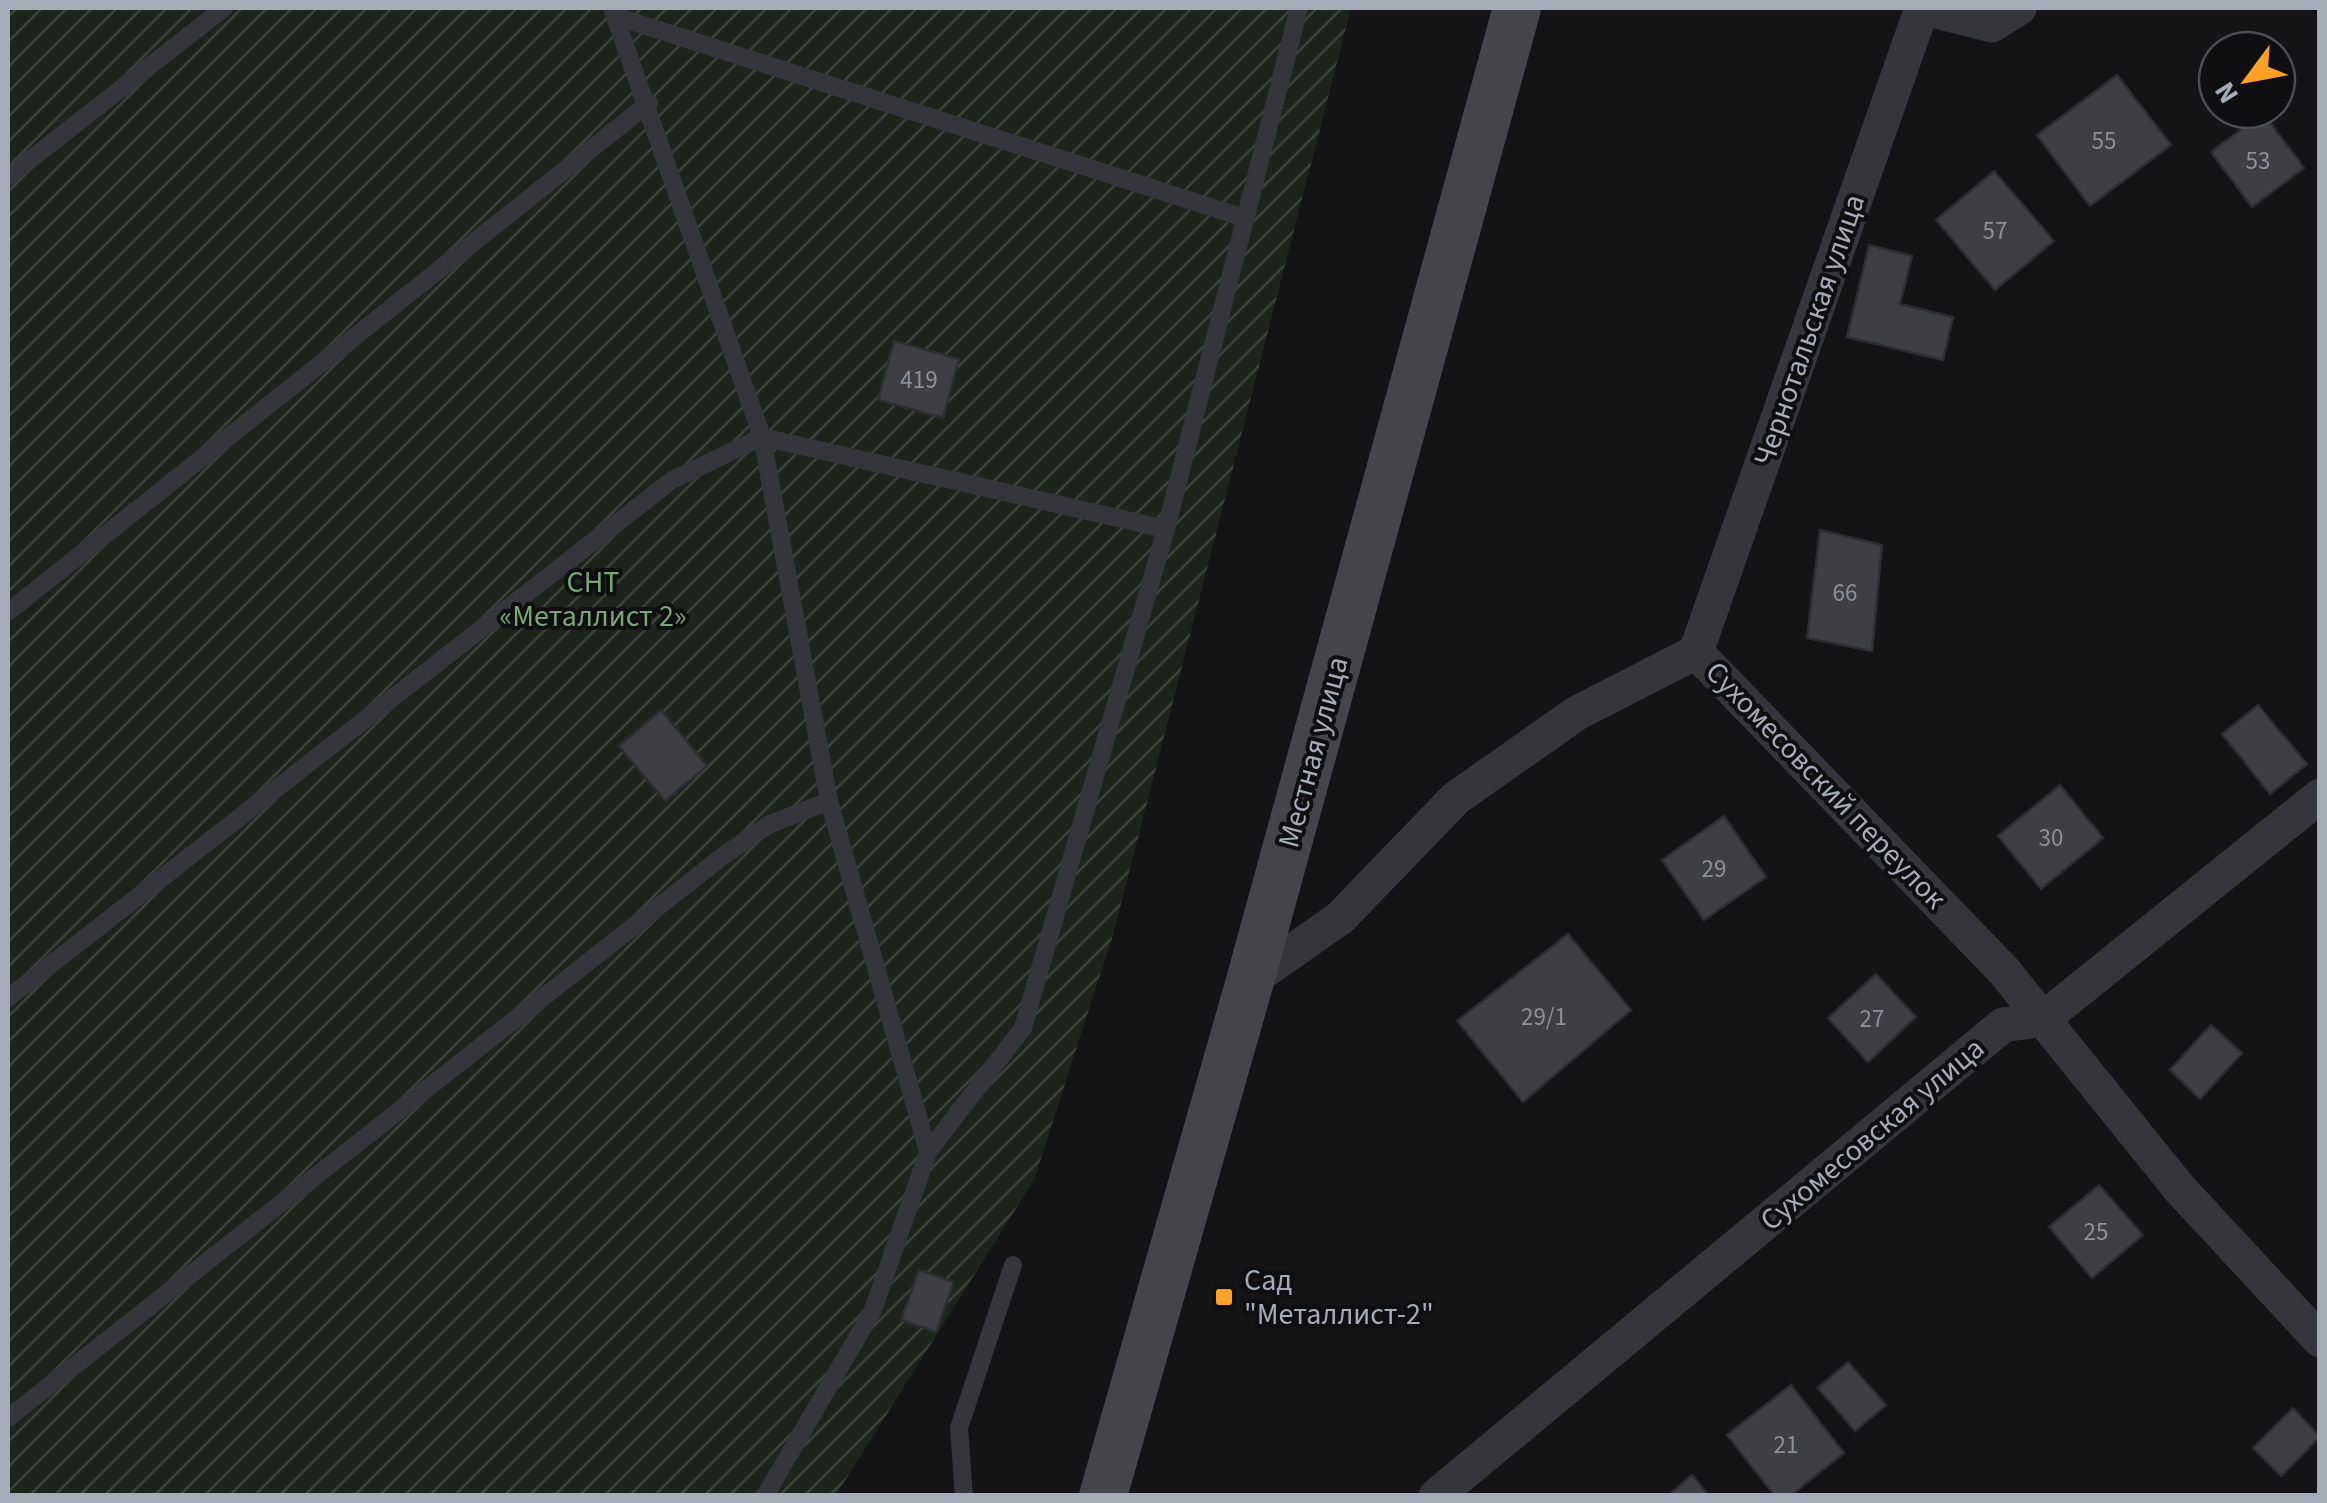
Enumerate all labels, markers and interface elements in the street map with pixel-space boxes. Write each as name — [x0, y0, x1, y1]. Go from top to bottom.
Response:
north arrow — [2197, 30, 2297, 130]
text: N — [2205, 74, 2249, 111]
house number: 55 — [2092, 123, 2116, 159]
house number: 53 — [2246, 143, 2270, 179]
street label: Чернотальская улица — [1743, 189, 1876, 472]
house number: 57 — [1983, 213, 2007, 249]
house number: 419 — [900, 362, 938, 398]
park label: СНТ «Металлист 2» — [499, 561, 687, 638]
house number: 66 — [1833, 575, 1857, 611]
street label: Местная улица — [1267, 652, 1360, 852]
street label: Сухомесовский переулок — [1695, 652, 1956, 919]
house number: 30 — [2039, 820, 2063, 856]
house number: 29 — [1702, 851, 1726, 887]
house number: 29/1 — [1521, 999, 1567, 1035]
house number: 27 — [1860, 1001, 1884, 1037]
street label: Сухомесовская улица — [1751, 1028, 1994, 1241]
house number: 25 — [2084, 1214, 2108, 1250]
place label: Сад "Металлист-2" — [1244, 1259, 1434, 1336]
marker: Сад "Металлист-2" — [1213, 1286, 1235, 1308]
house number: 21 — [1774, 1427, 1798, 1463]

